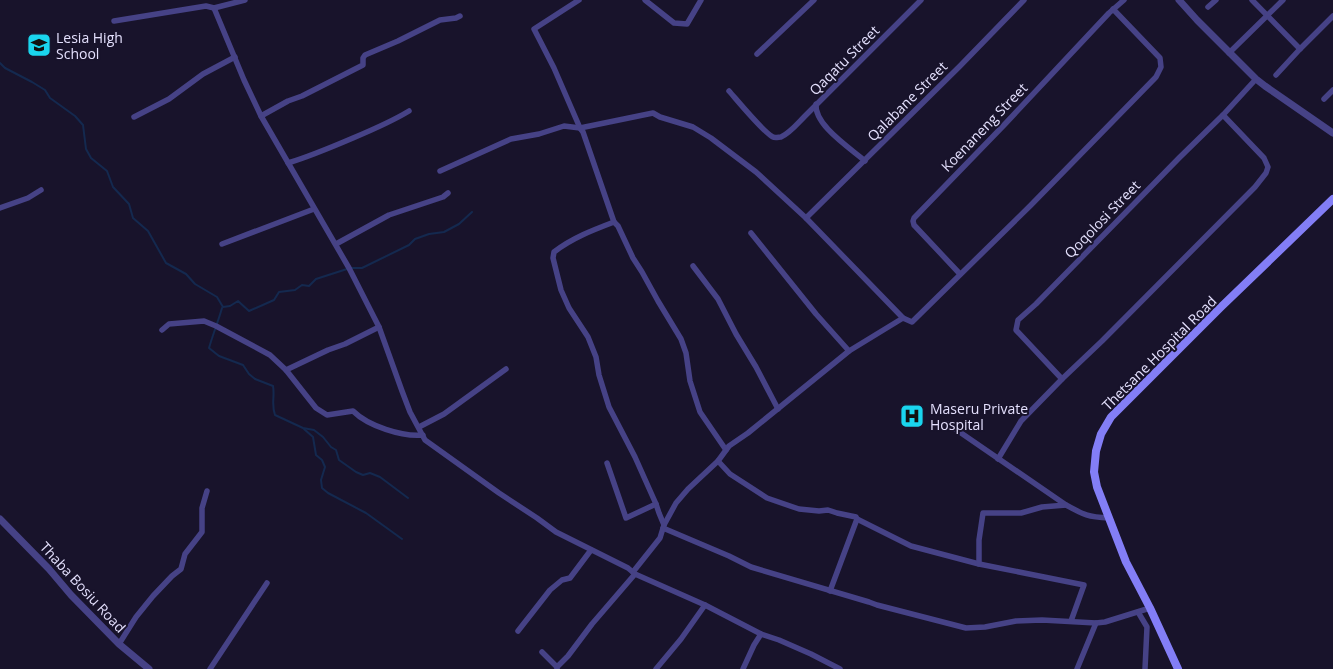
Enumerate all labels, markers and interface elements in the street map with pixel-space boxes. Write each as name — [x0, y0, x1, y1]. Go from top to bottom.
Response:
street label: Qaqatu Street — [805, 21, 883, 99]
place label: Lesia High School — [56, 28, 123, 63]
school or university icon: Lesia High School — [26, 32, 52, 58]
street label: Qalabane Street — [863, 57, 951, 145]
street label: Koenaneng Street — [937, 78, 1031, 176]
street label: Qoqolosi Street — [1060, 176, 1144, 262]
street label: Thetsane Hospital Road — [1098, 292, 1220, 414]
place label: Maseru Private Hospital — [930, 399, 1028, 434]
hospital icon: Maseru Private Hospital — [899, 403, 925, 429]
street label: Thaba Bosiu Road — [36, 538, 130, 636]

